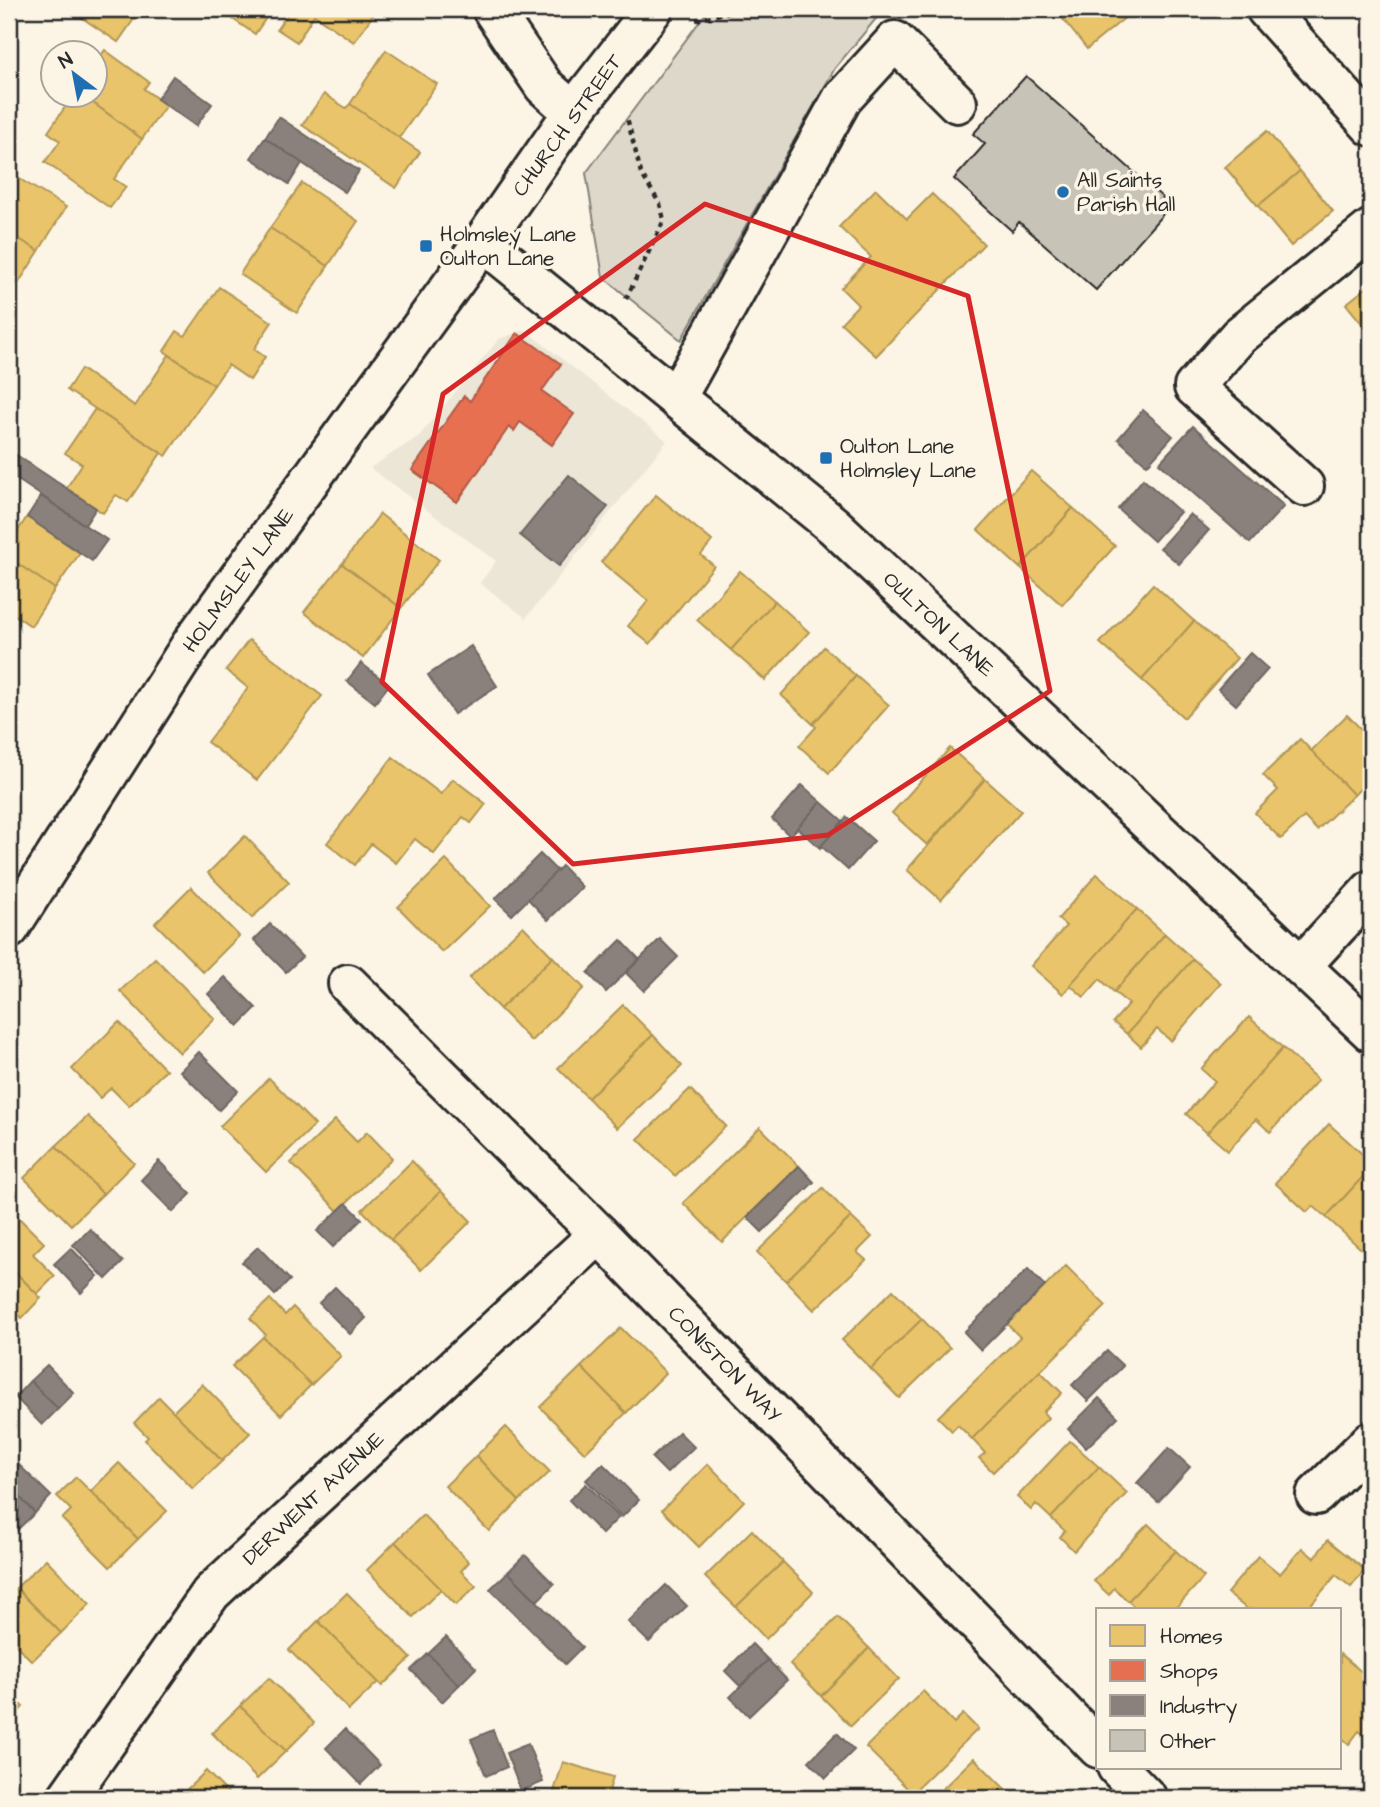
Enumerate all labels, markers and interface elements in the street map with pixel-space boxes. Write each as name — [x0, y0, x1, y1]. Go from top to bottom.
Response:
north arrow — [38, 38, 108, 108]
text: N — [54, 46, 78, 75]
street label: CHURCH STREET — [506, 47, 630, 203]
place label: All Saints Parish Hall — [1077, 166, 1175, 219]
marker: All Saints Parish Hall — [1055, 184, 1071, 200]
place label: Holmsley Lane Oulton Lane — [440, 220, 576, 273]
marker: Holmsley Lane Oulton Lane — [418, 238, 434, 254]
place label: Oulton Lane Holmsley Lane — [840, 432, 976, 487]
marker: Oulton Lane Holmsley Lane — [818, 450, 834, 466]
street label: HOLMSLEY LANE — [176, 502, 301, 659]
street label: OULTON LANE — [877, 565, 1001, 684]
street label: CONISTON WAY — [661, 1300, 788, 1429]
street label: DERWENT AVENUE — [236, 1425, 391, 1572]
legend — [1096, 1608, 1342, 1769]
text: Homes — [1160, 1622, 1223, 1651]
text: Shops — [1160, 1657, 1218, 1687]
text: Industry — [1160, 1692, 1238, 1723]
text: Other — [1160, 1727, 1216, 1756]

